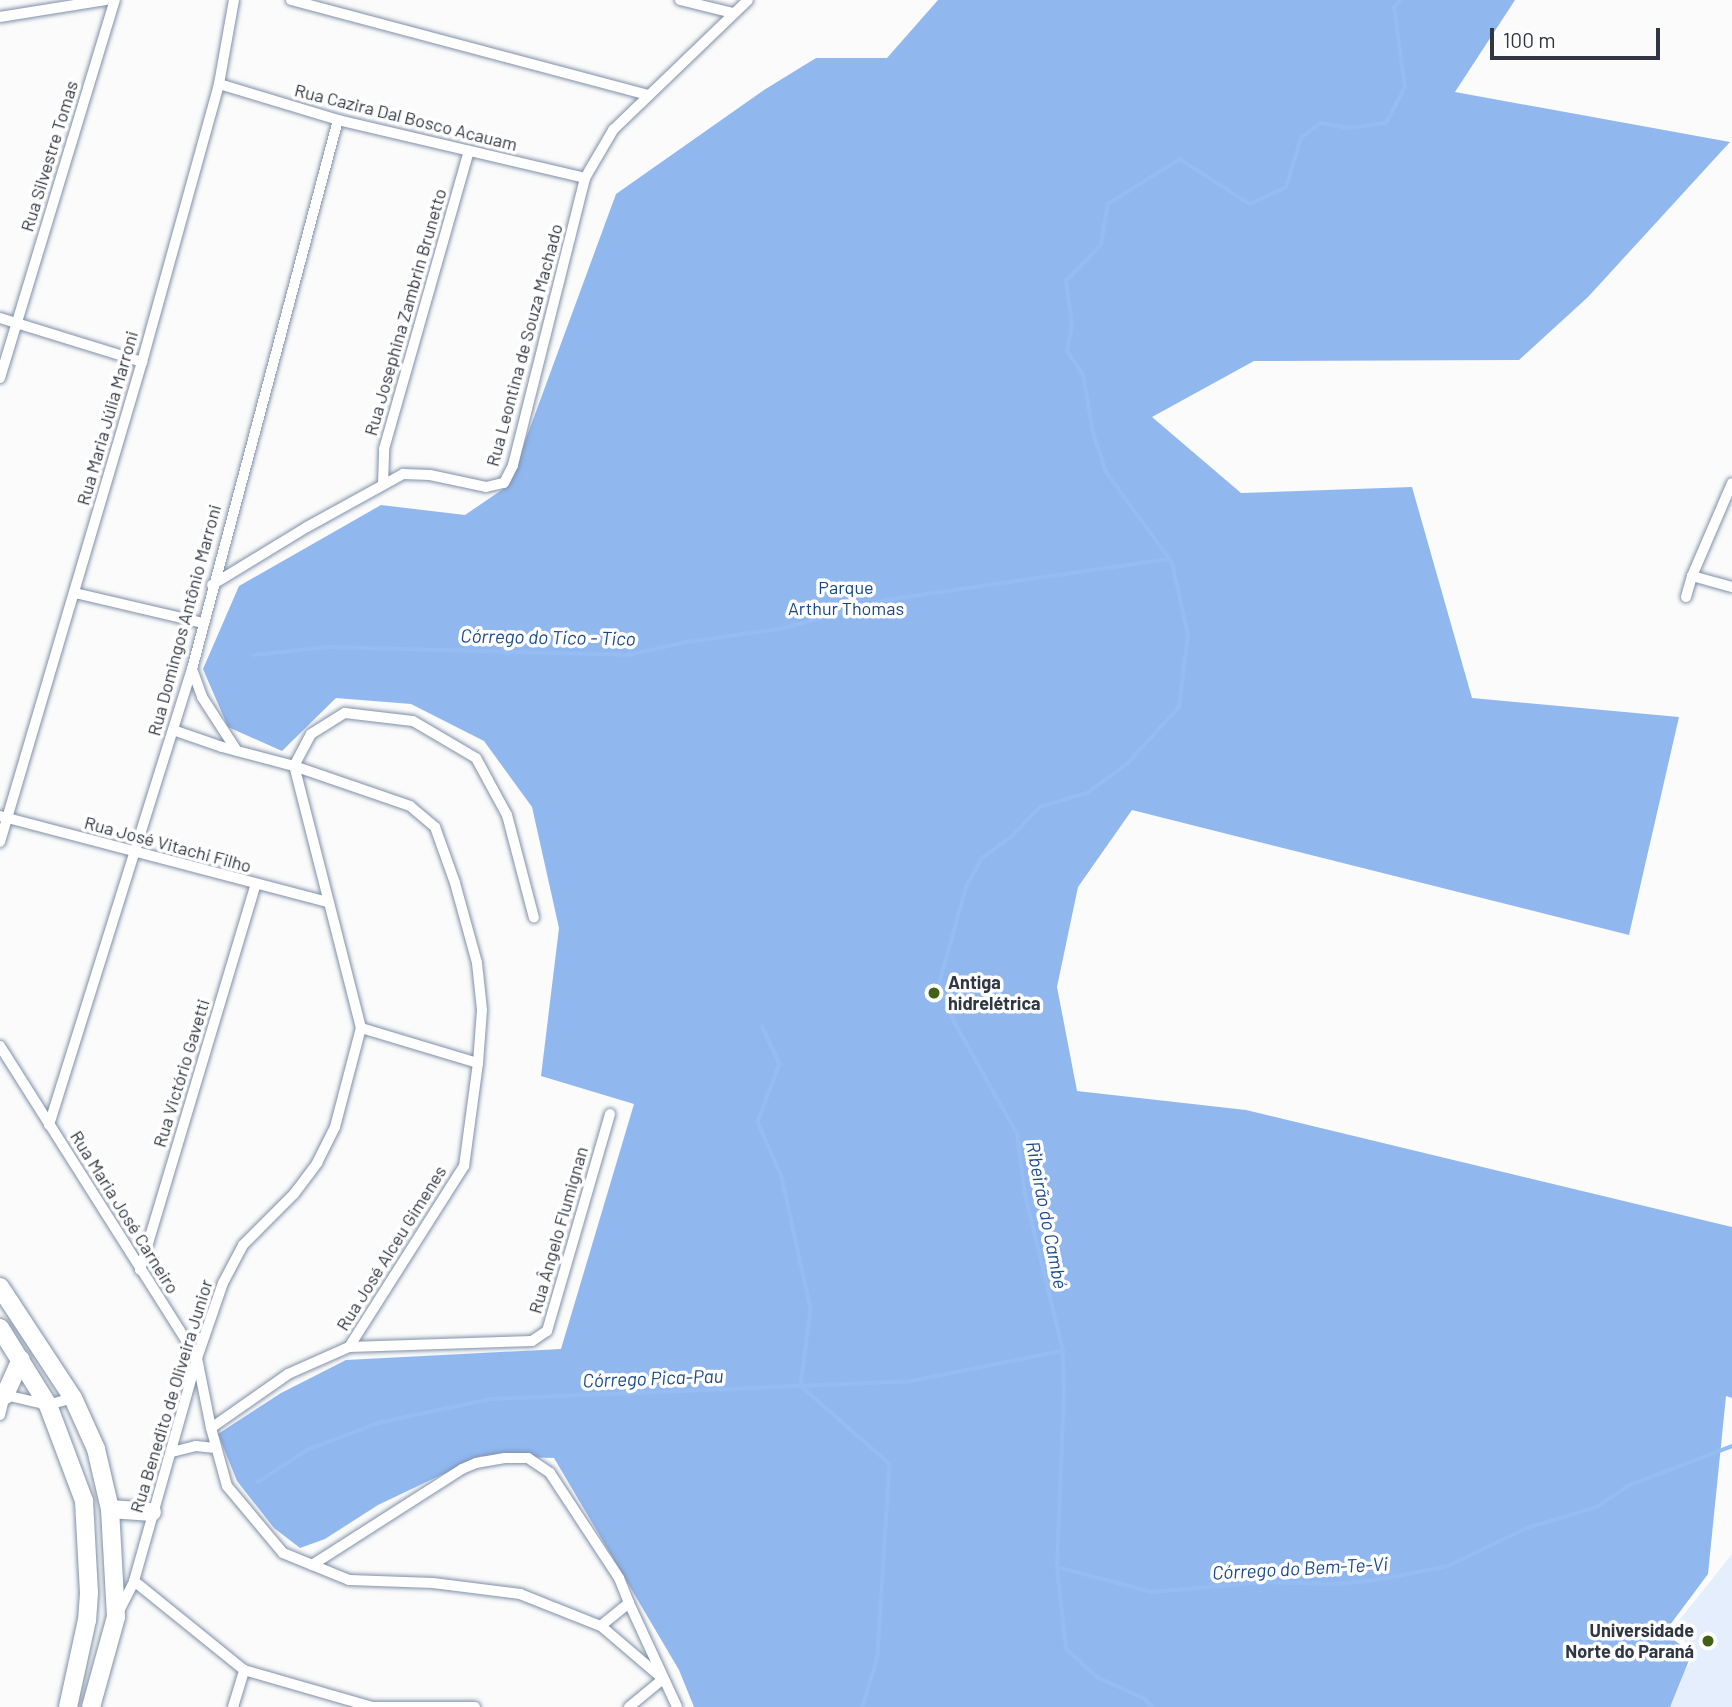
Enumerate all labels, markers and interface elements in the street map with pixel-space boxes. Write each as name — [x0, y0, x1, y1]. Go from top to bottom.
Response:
scale bar — [1494, 14, 1664, 58]
text: 100 m — [1503, 27, 1556, 52]
street label: Rua Silvestre Tomas — [16, 78, 82, 234]
street label: Rua Cazira Dal Bosco Acauam — [292, 79, 520, 155]
street label: Rua Josephina Zambrin Brunetto — [359, 186, 451, 438]
street label: Rua Leontina de Souza Machado — [481, 221, 567, 469]
street label: Rua Maria Júlia Marroni — [72, 328, 142, 508]
street label: Rua Domingos Antônio Marroni — [143, 502, 225, 738]
park label: Parque Arthur Thomas — [788, 577, 904, 620]
water label: Córrego do Tico - Tico — [460, 624, 636, 650]
street label: Rua José Vitachi Filho — [82, 811, 254, 877]
place label: Antiga hidrelétrica — [948, 972, 1041, 1014]
marker: Antiga hidrelétrica — [926, 985, 942, 1001]
street label: Rua Victório Gavetti — [148, 996, 214, 1150]
street label: Rua Maria José Carneiro — [66, 1127, 184, 1297]
water label: Ribeirão do Cambé — [1022, 1139, 1072, 1291]
street label: Rua Ângelo Flumignan — [524, 1144, 592, 1316]
street label: Rua José Alceu Gimenes — [331, 1162, 451, 1334]
street label: Rua Benedito de Oliveira Junior — [125, 1277, 217, 1515]
water label: Córrego Pica-Pau — [582, 1364, 724, 1392]
water label: Córrego do Bem-Te-Vi — [1211, 1552, 1389, 1584]
place label: Universidade Norte do Paraná — [1565, 1620, 1694, 1662]
marker: Universidade Norte do Paraná — [1700, 1633, 1716, 1649]

